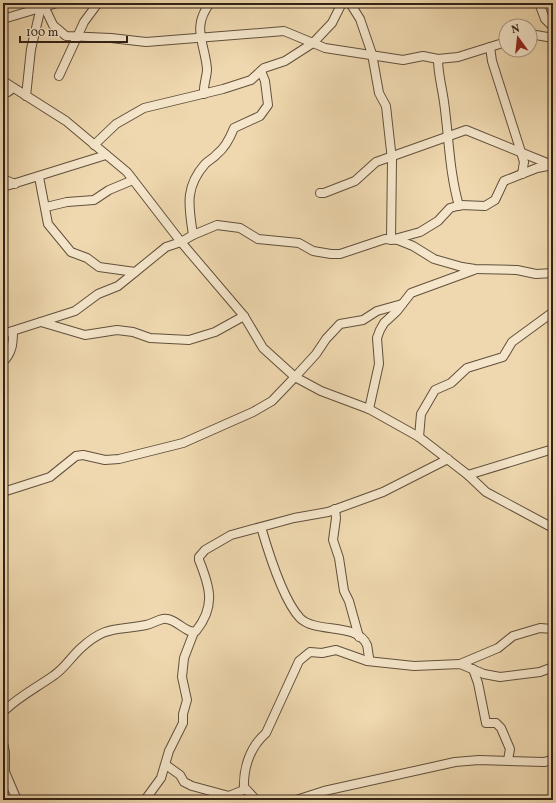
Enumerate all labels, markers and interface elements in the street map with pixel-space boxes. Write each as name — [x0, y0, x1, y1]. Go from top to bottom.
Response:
scale bar — [20, 18, 127, 44]
north arrow — [498, 18, 538, 58]
text: N — [510, 22, 522, 38]
text: 100 m — [26, 25, 59, 41]

